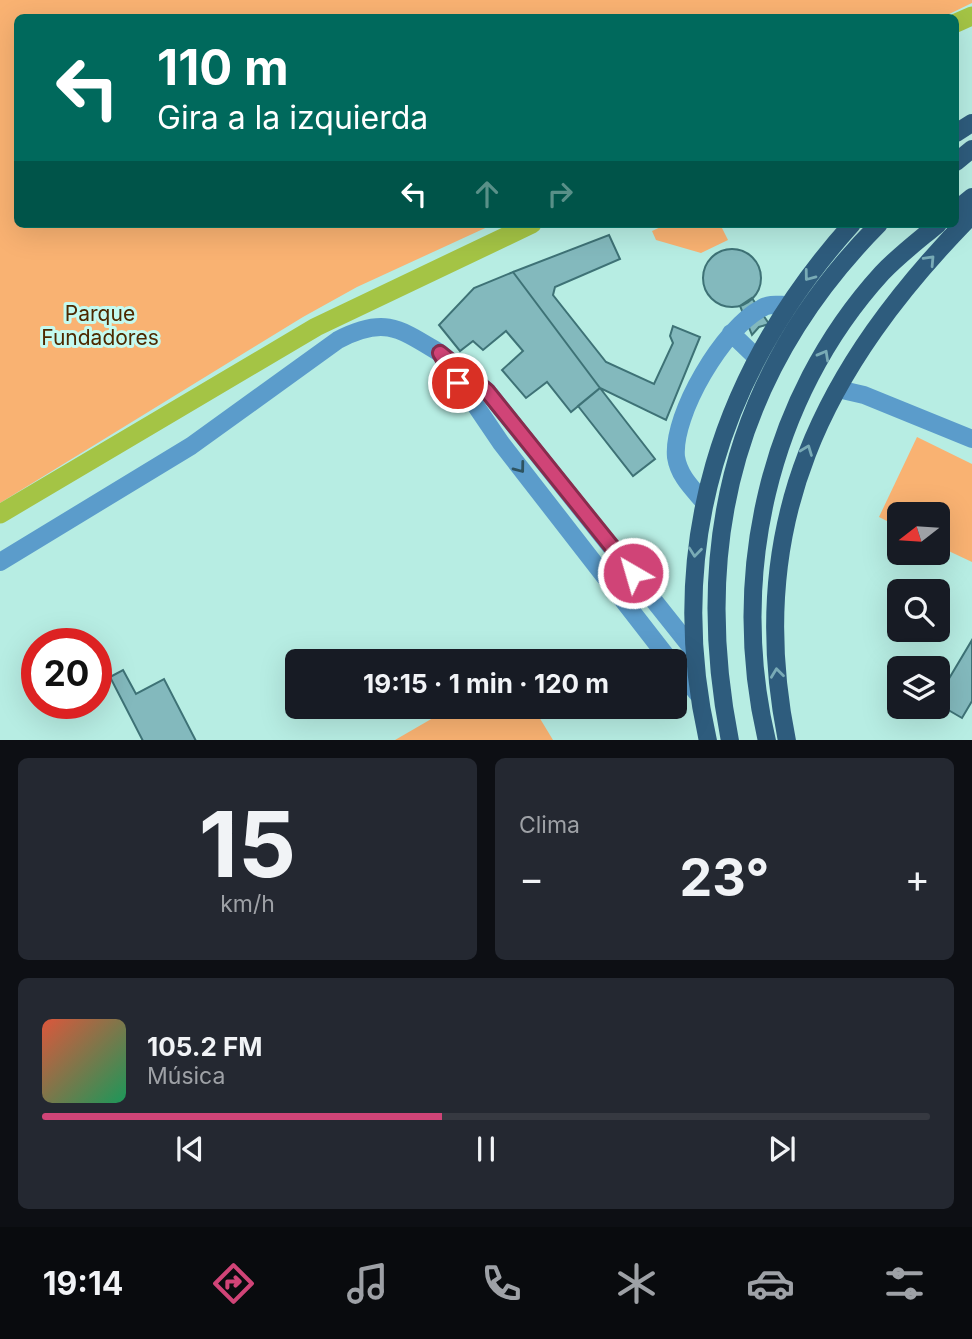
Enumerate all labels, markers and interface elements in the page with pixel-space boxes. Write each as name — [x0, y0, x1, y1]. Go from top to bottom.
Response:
text: 110 m — [157, 38, 289, 97]
icon: left — [42, 42, 133, 133]
text: Gira a la izquierda — [157, 98, 428, 137]
icon: left — [395, 175, 433, 213]
icon: ahead — [468, 175, 506, 213]
icon: right — [541, 175, 579, 213]
one-way arrow — [922, 255, 934, 268]
one-way arrow — [804, 269, 817, 281]
park label: Parque Fundadores — [41, 301, 159, 350]
one-way arrow — [815, 350, 829, 362]
pin — [428, 353, 488, 413]
icon: arrive — [439, 364, 477, 402]
one-way arrow — [799, 445, 813, 457]
one-way arrow — [511, 460, 524, 473]
north arrow — [887, 502, 950, 565]
map controls — [887, 502, 950, 719]
position arrow — [596, 536, 670, 610]
one-way arrow — [688, 547, 703, 558]
button: search — [887, 579, 950, 642]
speed limit sign: 20 — [21, 628, 112, 719]
button: layers — [887, 656, 950, 719]
one-way arrow — [770, 667, 785, 678]
text: 19:15 · 1 min · 120 m — [363, 668, 609, 699]
text: 15 — [199, 789, 296, 899]
text: Clima — [519, 811, 580, 839]
text: 23° — [680, 846, 769, 909]
text: − — [519, 855, 544, 901]
text: + — [905, 855, 930, 901]
text: km/h — [220, 890, 275, 918]
text: 105.2 FM — [147, 1031, 262, 1062]
text: Música — [147, 1062, 225, 1090]
icon: previous — [171, 1130, 209, 1168]
icon: pause — [467, 1130, 505, 1168]
icon: next — [763, 1130, 801, 1168]
icon: directions — [209, 1259, 258, 1308]
icon: music — [343, 1259, 392, 1308]
icon: phone — [477, 1259, 526, 1308]
icon: climate — [612, 1259, 661, 1308]
icon: car — [746, 1259, 795, 1308]
icon: filters — [880, 1259, 929, 1308]
text: 19:14 — [43, 1264, 123, 1303]

